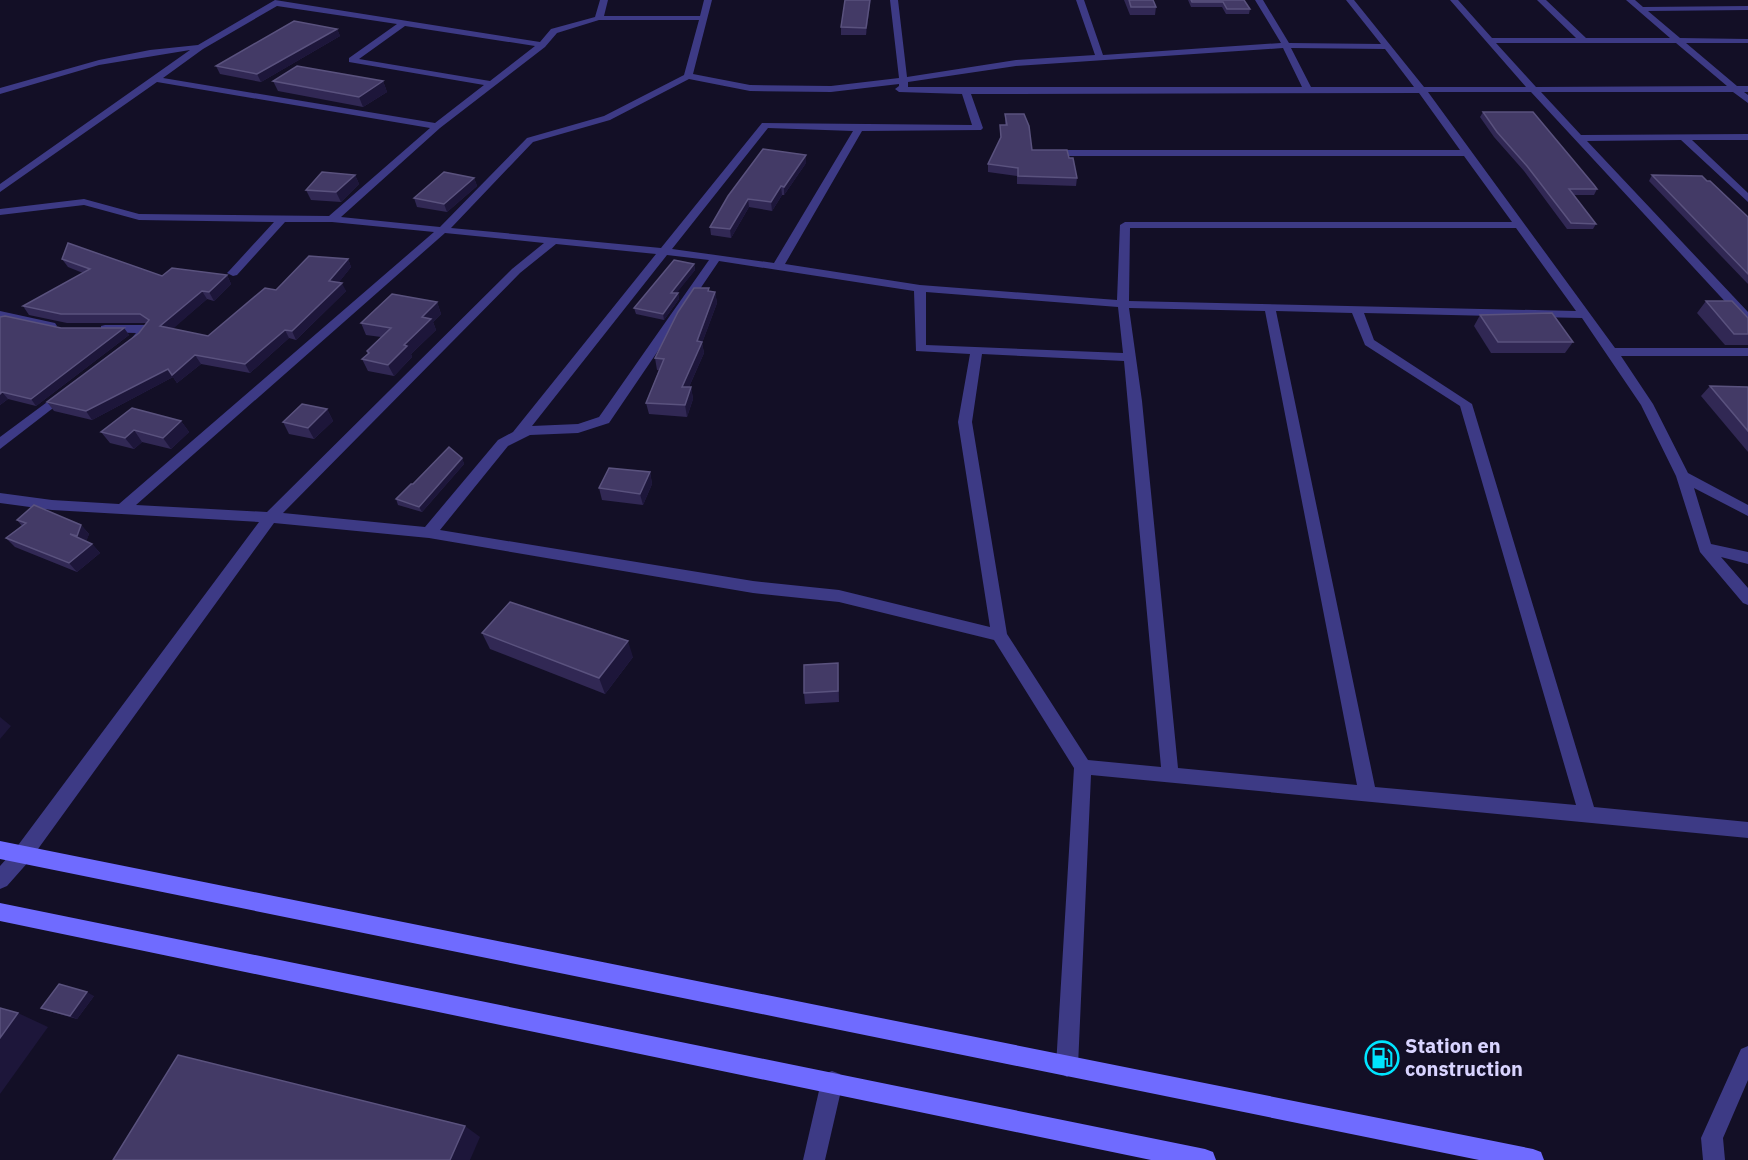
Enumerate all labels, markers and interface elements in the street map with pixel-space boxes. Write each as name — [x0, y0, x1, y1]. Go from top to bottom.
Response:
place label: Station en construction — [1405, 1032, 1523, 1082]
fuel station icon: Station en construction — [1364, 1040, 1400, 1076]

